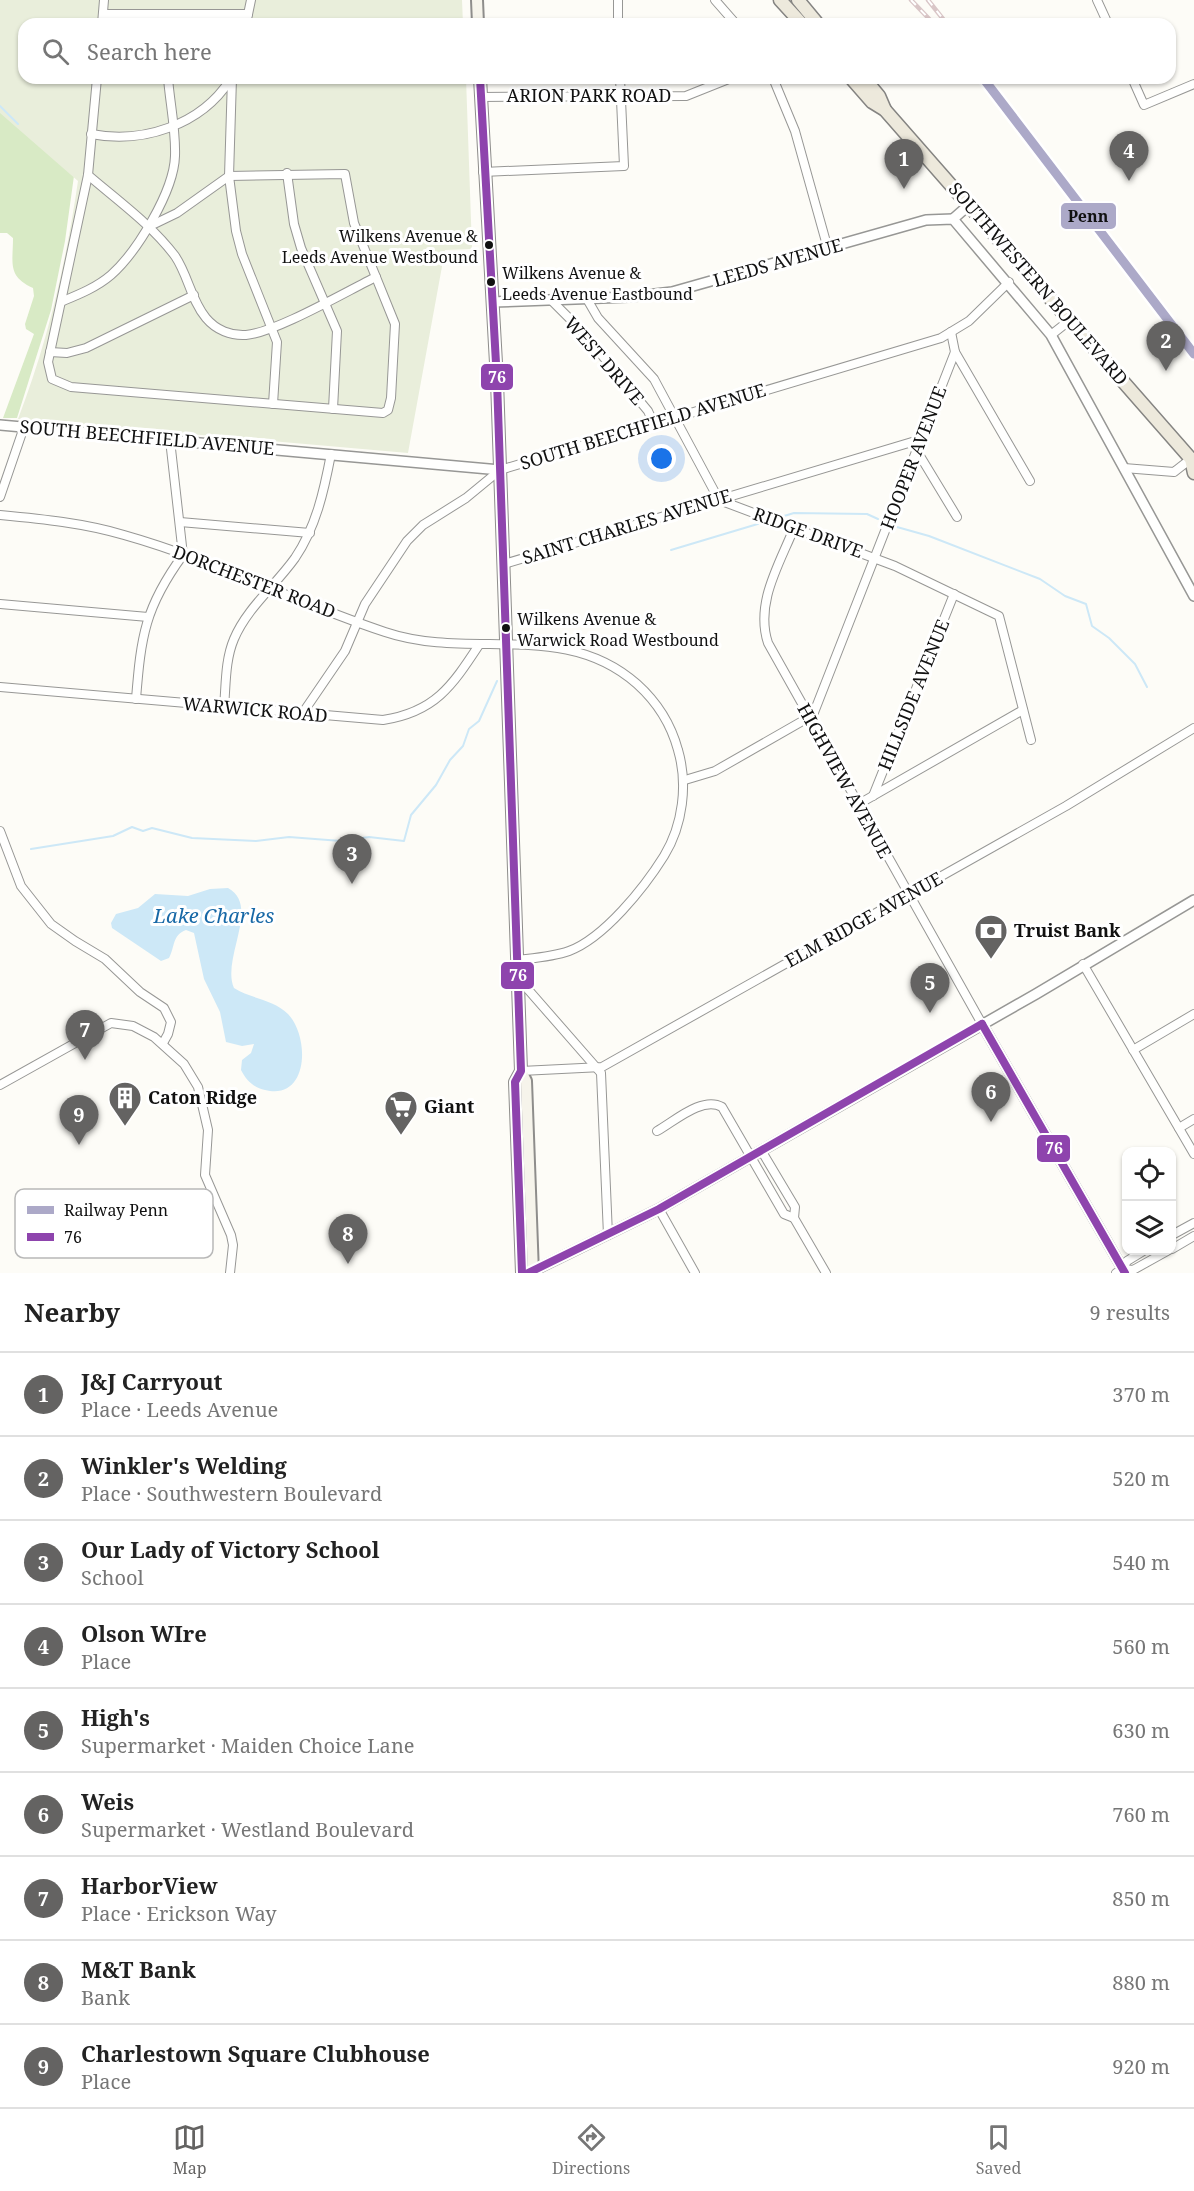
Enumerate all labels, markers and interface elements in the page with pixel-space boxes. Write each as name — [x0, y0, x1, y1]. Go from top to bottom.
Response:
search box — [18, 18, 1176, 84]
icon: search — [39, 35, 72, 68]
text: Search here — [87, 36, 212, 66]
street label: ARION PARK ROAD — [507, 83, 671, 107]
pin: 4 — [1110, 132, 1148, 181]
pin: 1 — [884, 140, 924, 189]
street label: SOUTHWESTERN BOULEVARD — [944, 177, 1134, 390]
line badge: Penn — [1060, 202, 1117, 230]
text: Penn — [1068, 205, 1109, 227]
place label: Wilkens Avenue & Leeds Avenue Westbound — [282, 225, 478, 268]
street label: LEEDS AVENUE — [710, 232, 845, 292]
marker: Wilkens Avenue & Leeds Avenue Westbound — [483, 239, 495, 251]
place label: Wilkens Avenue & Leeds Avenue Eastbound — [502, 262, 693, 305]
marker: Wilkens Avenue & Leeds Avenue Eastbound — [485, 276, 497, 288]
street label: WEST DRIVE — [560, 311, 650, 410]
pin: 2 — [1146, 322, 1186, 371]
line badge: 76 — [480, 363, 514, 391]
text: 76 — [488, 366, 506, 388]
street label: SOUTH BEECHFIELD AVENUE — [517, 377, 768, 475]
street label: HOOPER AVENUE — [875, 382, 952, 533]
street label: SOUTH BEECHFIELD AVENUE — [19, 414, 275, 460]
your location — [647, 444, 676, 473]
street label: SAINT CHARLES AVENUE — [519, 483, 734, 569]
street label: RIDGE DRIVE — [750, 501, 867, 563]
street label: DORCHESTER ROAD — [169, 539, 339, 623]
place label: Wilkens Avenue & Warwick Road Westbound — [517, 608, 719, 651]
street label: HILLSIDE AVENUE — [872, 615, 954, 774]
marker: Wilkens Avenue & Warwick Road Westbound — [500, 622, 512, 634]
street label: WARWICK ROAD — [182, 691, 329, 727]
street label: HIGHVIEW AVENUE — [792, 699, 897, 862]
pin: 3 — [332, 834, 372, 884]
street label: ELM RIDGE AVENUE — [780, 866, 947, 972]
water label: Lake Charles — [153, 902, 274, 929]
bank icon: Truist Bank — [973, 913, 1009, 960]
place label: Truist Bank — [1014, 918, 1121, 942]
line badge: 76 — [500, 961, 535, 990]
text: 76 — [509, 964, 527, 986]
pin: 5 — [910, 964, 950, 1013]
pin: 7 — [66, 1010, 104, 1060]
pin: 6 — [972, 1072, 1010, 1122]
building icon: Caton Ridge — [107, 1080, 143, 1127]
place label: Caton Ridge — [148, 1085, 257, 1109]
supermarket icon: Giant — [383, 1089, 419, 1136]
place label: Giant — [424, 1094, 474, 1118]
pin: 9 — [60, 1096, 98, 1145]
line badge: 76 — [1036, 1134, 1071, 1163]
text: 76 — [1045, 1137, 1063, 1159]
map controls — [1122, 1147, 1176, 1255]
button: locate — [1122, 1147, 1176, 1201]
legend — [15, 1189, 213, 1258]
text: Railway Penn — [64, 1199, 168, 1221]
button: layers — [1122, 1201, 1176, 1255]
pin: 8 — [328, 1214, 368, 1264]
text: 76 — [64, 1226, 82, 1248]
text: Nearby — [24, 1294, 120, 1330]
text: 9 results — [1090, 1299, 1170, 1326]
text: J&J Carryout — [81, 1366, 223, 1396]
text: 1 — [38, 1381, 49, 1408]
text: 370 m — [1112, 1381, 1170, 1408]
text: Place · Leeds Avenue — [81, 1396, 278, 1423]
text: Winkler's Welding — [81, 1450, 287, 1480]
text: 2 — [38, 1465, 49, 1492]
text: 520 m — [1112, 1465, 1170, 1492]
text: Place · Southwestern Boulevard — [81, 1480, 382, 1507]
text: Our Lady of Victory School — [81, 1534, 380, 1564]
text: 3 — [38, 1549, 49, 1576]
text: 540 m — [1112, 1549, 1170, 1576]
text: School — [81, 1564, 144, 1591]
text: Olson WIre — [81, 1618, 207, 1648]
text: 4 — [38, 1633, 49, 1660]
text: 560 m — [1112, 1633, 1170, 1660]
text: Place — [81, 1648, 131, 1675]
text: High's — [81, 1702, 150, 1732]
text: 5 — [38, 1717, 49, 1744]
text: 630 m — [1112, 1717, 1170, 1744]
text: Supermarket · Maiden Choice Lane — [81, 1732, 414, 1759]
text: Weis — [81, 1786, 134, 1816]
text: 6 — [38, 1801, 49, 1828]
text: 760 m — [1112, 1801, 1170, 1828]
text: Supermarket · Westland Boulevard — [81, 1816, 414, 1843]
text: HarborView — [81, 1870, 218, 1900]
text: 7 — [38, 1885, 49, 1912]
text: 850 m — [1112, 1885, 1170, 1912]
text: Place · Erickson Way — [81, 1900, 277, 1927]
text: M&T Bank — [81, 1954, 196, 1984]
text: 8 — [38, 1969, 49, 1996]
text: 880 m — [1112, 1969, 1170, 1996]
text: Bank — [81, 1984, 130, 2011]
text: Charlestown Square Clubhouse — [81, 2038, 430, 2068]
text: 9 — [38, 2053, 49, 2080]
text: 920 m — [1112, 2053, 1170, 2080]
text: Place — [81, 2068, 131, 2095]
tab: Map — [173, 2121, 207, 2179]
tab: Directions — [552, 2121, 630, 2179]
tab: Saved — [976, 2121, 1021, 2179]

